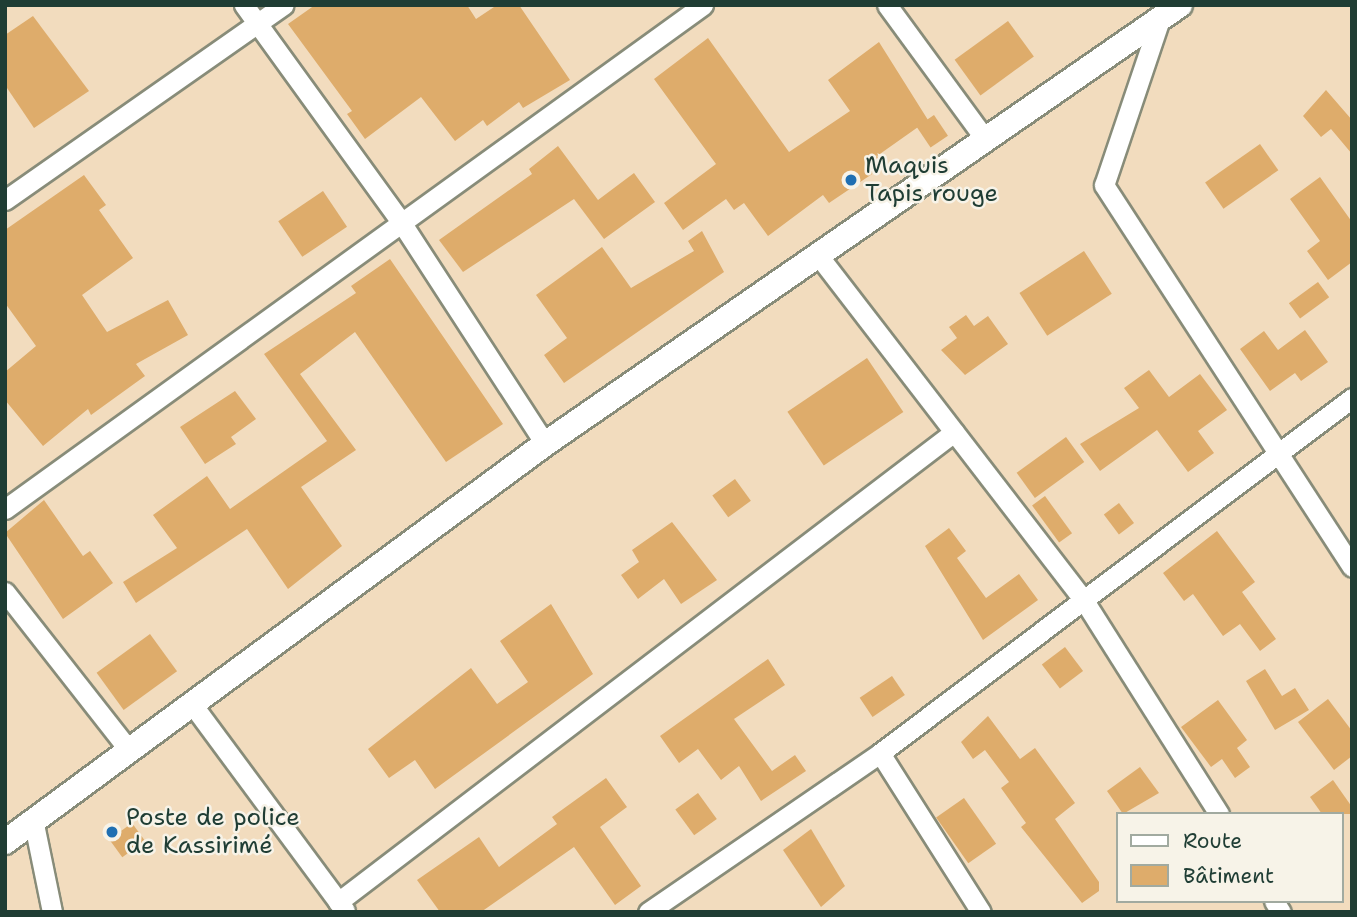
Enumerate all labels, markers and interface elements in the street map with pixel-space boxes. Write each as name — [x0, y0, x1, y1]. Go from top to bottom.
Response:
place label: Maquis Tapis rouge — [865, 152, 998, 208]
marker: Maquis Tapis rouge — [843, 172, 859, 188]
place label: Poste de police de Kassirimé — [126, 804, 300, 860]
legend — [1116, 812, 1343, 903]
marker: Poste de police de Kassirimé — [104, 824, 120, 840]
text: Route — [1183, 827, 1242, 855]
text: Bâtiment — [1183, 862, 1274, 890]

